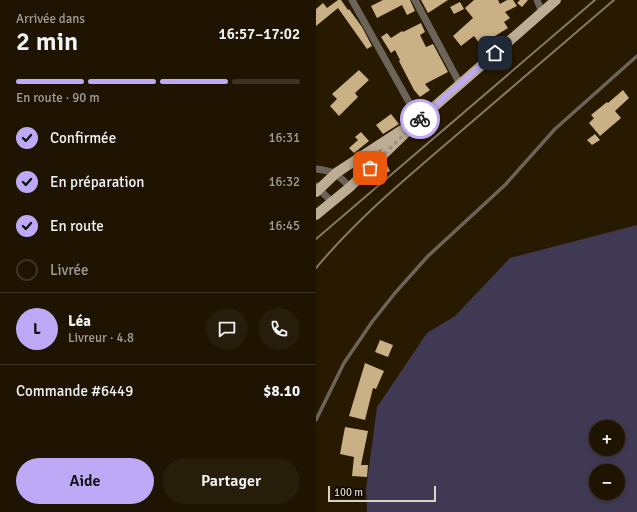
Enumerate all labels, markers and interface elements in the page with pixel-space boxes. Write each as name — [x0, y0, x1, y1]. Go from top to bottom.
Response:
text: Arrivée dans — [16, 11, 85, 27]
text: 16:57–17:02 — [219, 25, 300, 43]
text: 2 min — [16, 26, 78, 58]
pin — [478, 36, 512, 70]
icon: home — [484, 42, 506, 64]
text: En route · 90 m — [16, 90, 100, 106]
courier — [400, 99, 440, 139]
icon: bike — [409, 108, 431, 130]
icon: check — [16, 127, 38, 149]
text: Confirmée — [50, 129, 116, 147]
text: 16:31 — [268, 130, 300, 146]
pin — [353, 151, 387, 185]
icon: bag — [359, 157, 381, 179]
icon: check — [16, 171, 38, 193]
text: En préparation — [50, 173, 145, 191]
text: 16:32 — [268, 174, 300, 190]
icon: check — [16, 215, 38, 237]
text: En route — [50, 217, 104, 235]
text: 16:45 — [268, 218, 300, 234]
text: Livrée — [50, 261, 89, 279]
button: chat — [206, 308, 248, 350]
button: phone — [258, 308, 300, 350]
text: Léa — [68, 312, 91, 330]
text: L — [33, 320, 41, 338]
text: Livreur · 4.8 — [68, 330, 134, 346]
text: Commande #6449 — [16, 382, 133, 400]
text: $8.10 — [263, 382, 300, 400]
map controls — [589, 420, 625, 500]
button: + — [589, 420, 625, 456]
button: Aide — [16, 458, 154, 504]
button: Partager — [162, 458, 300, 504]
button: − — [589, 464, 625, 500]
scale bar — [328, 484, 436, 503]
text: 100 m — [334, 486, 363, 499]

